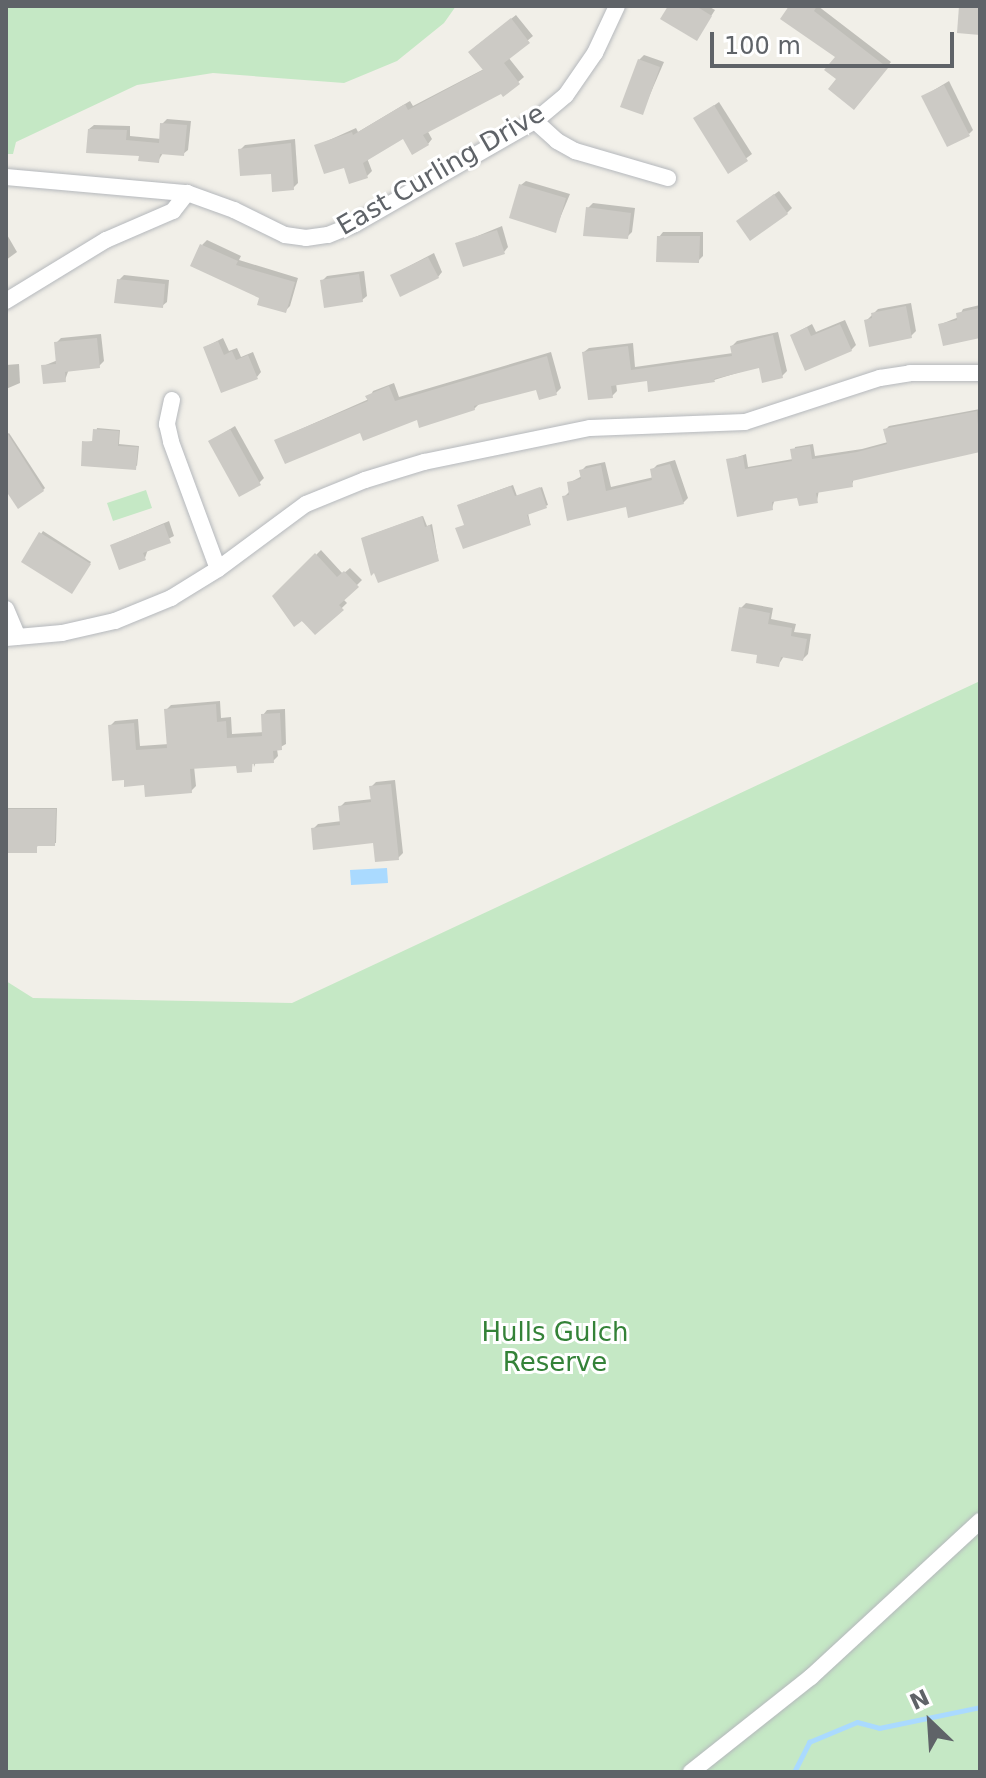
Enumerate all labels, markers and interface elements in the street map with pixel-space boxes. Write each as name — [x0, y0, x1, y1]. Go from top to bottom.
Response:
scale bar — [714, 16, 958, 66]
text: 100 m — [724, 32, 801, 60]
street label: East Curling Drive — [332, 98, 550, 242]
park label: Hulls Gulch Reserve — [482, 1317, 628, 1378]
north arrow — [890, 1682, 970, 1762]
text: N — [906, 1685, 933, 1715]

